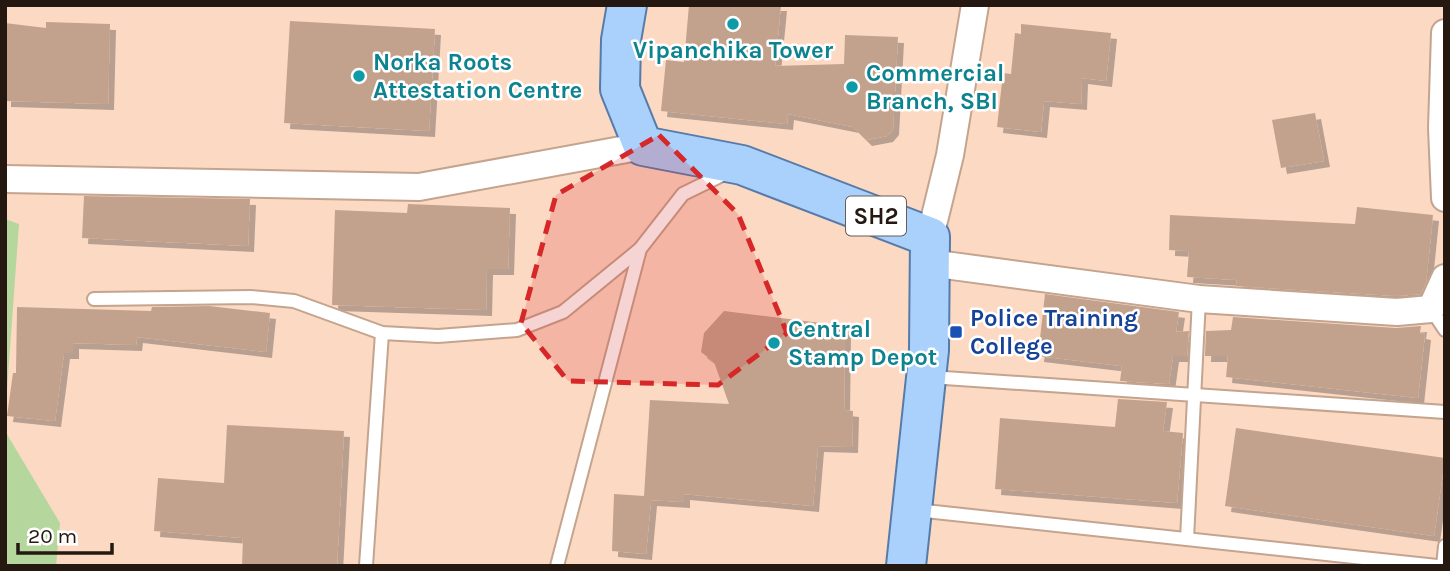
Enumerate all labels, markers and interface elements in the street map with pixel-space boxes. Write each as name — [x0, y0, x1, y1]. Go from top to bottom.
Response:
marker: Vipanchika Tower — [725, 16, 741, 32]
place label: Vipanchika Tower — [633, 36, 834, 64]
place label: Norka Roots Attestation Centre — [373, 48, 582, 104]
place label: Commercial Branch, SBI — [866, 59, 1004, 115]
marker: Norka Roots Attestation Centre — [351, 68, 367, 84]
marker: Commercial Branch, SBI — [844, 79, 860, 95]
road number: SH2 — [846, 196, 906, 236]
place label: Police Training College — [970, 304, 1138, 360]
place label: Central Stamp Depot — [788, 315, 937, 371]
marker: Police Training College — [948, 324, 964, 340]
marker: Central Stamp Depot — [766, 335, 782, 351]
scale bar — [18, 512, 112, 556]
text: 20 m — [28, 524, 77, 548]

